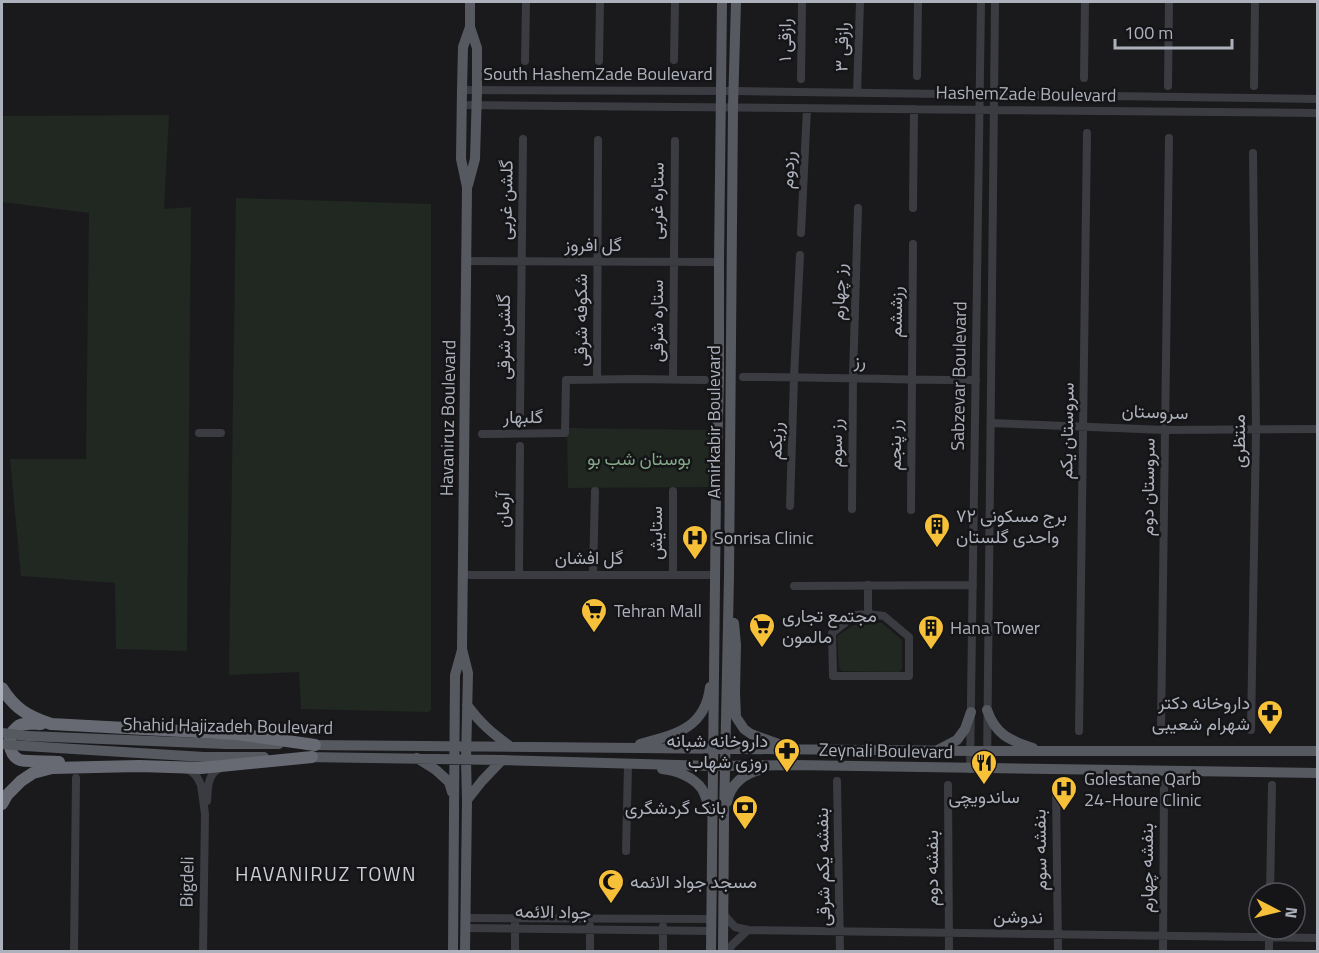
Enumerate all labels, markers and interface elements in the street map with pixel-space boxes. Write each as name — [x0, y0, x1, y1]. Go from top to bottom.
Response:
scale bar — [1115, 12, 1232, 50]
street label: رازقی ۱ — [771, 18, 798, 62]
text: 100 m — [1124, 19, 1173, 46]
street label: رازقی ۳ — [828, 22, 855, 72]
street label: South HashemZade Boulevard — [483, 60, 713, 87]
street label: HashemZade Boulevard — [935, 78, 1117, 109]
street label: رزدوم — [773, 150, 802, 190]
street label: گلشن غربی — [491, 160, 520, 240]
street label: ستاره غربی — [642, 162, 671, 240]
street label: گل افروز — [563, 231, 622, 258]
street label: رز چهارم — [824, 263, 853, 321]
street label: شکوفه شرقی — [567, 274, 594, 366]
street label: ستاره شرقی — [643, 280, 670, 362]
street label: رزششم — [882, 286, 909, 338]
street label: گلشن شرقی — [490, 294, 517, 380]
street label: Sabzevar Boulevard — [944, 301, 973, 451]
street label: Havaniruz Boulevard — [433, 340, 462, 496]
street label: Amirkabir Boulevard — [700, 345, 727, 499]
street label: رز — [853, 347, 867, 374]
street label: سروستان یکم — [1052, 382, 1081, 480]
street label: سروستان — [1121, 397, 1189, 426]
street label: گلبهار — [502, 403, 543, 430]
street label: منتظری — [1225, 414, 1252, 468]
street label: رز سوم — [822, 419, 849, 467]
street label: رز پنجم — [881, 419, 908, 471]
street label: رزیکم — [761, 421, 790, 461]
street label: سروستان دوم — [1133, 438, 1162, 536]
park label: بوستان شب بو — [587, 445, 691, 472]
street label: آرمان — [489, 490, 516, 528]
place label: برج مسکونی ۷۲ واحدی گلستان — [956, 502, 1067, 550]
street label: ستایش — [642, 506, 669, 560]
building icon: برج مسکونی ۷۲ واحدی گلستان — [922, 511, 952, 549]
hospital icon: Sonrisa Clinic — [680, 523, 710, 561]
place label: Sonrisa Clinic — [714, 524, 814, 551]
street label: گل افشان — [555, 544, 623, 571]
supermarket icon: Tehran Mall — [579, 596, 609, 634]
place label: Tehran Mall — [614, 597, 702, 624]
place label: مجتمع تجاری مالمون — [782, 602, 877, 650]
supermarket icon: مجتمع تجاری مالمون — [747, 611, 777, 649]
building icon: Hana Tower — [916, 613, 946, 651]
place label: Hana Tower — [950, 614, 1040, 641]
place label: داروخانه دکتر شهرام شعیبی — [1152, 689, 1250, 737]
pharmacy icon: داروخانه دکتر شهرام شعیبی — [1255, 698, 1285, 736]
street label: Shahid Hajizadeh Boulevard — [123, 710, 333, 741]
place label: داروخانه شبانه روزی شهاب — [667, 727, 768, 775]
pharmacy icon: داروخانه شبانه روزی شهاب — [772, 736, 802, 774]
street label: Zeynali Boulevard — [819, 736, 953, 765]
restaurant icon: ساندویچی — [969, 748, 999, 786]
place label: Golestane Qarb 24-Houre Clinic — [1084, 765, 1202, 813]
hospital icon: Golestane Qarb 24-Houre Clinic — [1049, 774, 1079, 812]
place label: ساندویچی — [948, 783, 1020, 810]
bank icon: بانک گردشگری — [730, 793, 760, 831]
place label: بانک گردشگری — [625, 794, 726, 821]
street label: بنفشه یکم شرقی — [808, 807, 837, 927]
street label: بنفشه سوم — [1025, 809, 1054, 891]
street label: بنفشه چهارم — [1133, 823, 1160, 913]
street label: بنفشه دوم — [918, 830, 945, 906]
street label: Bigdeli — [173, 856, 200, 908]
district label: HAVANIRUZ TOWN — [235, 858, 417, 889]
mosque icon: مسجد جواد الائمه — [596, 867, 626, 905]
place label: مسجد جواد الائمه — [630, 868, 757, 895]
north arrow — [1247, 881, 1307, 941]
street label: جواد الائمه — [515, 897, 591, 926]
street label: ندوشن — [993, 903, 1043, 930]
text: N — [1279, 906, 1304, 920]

